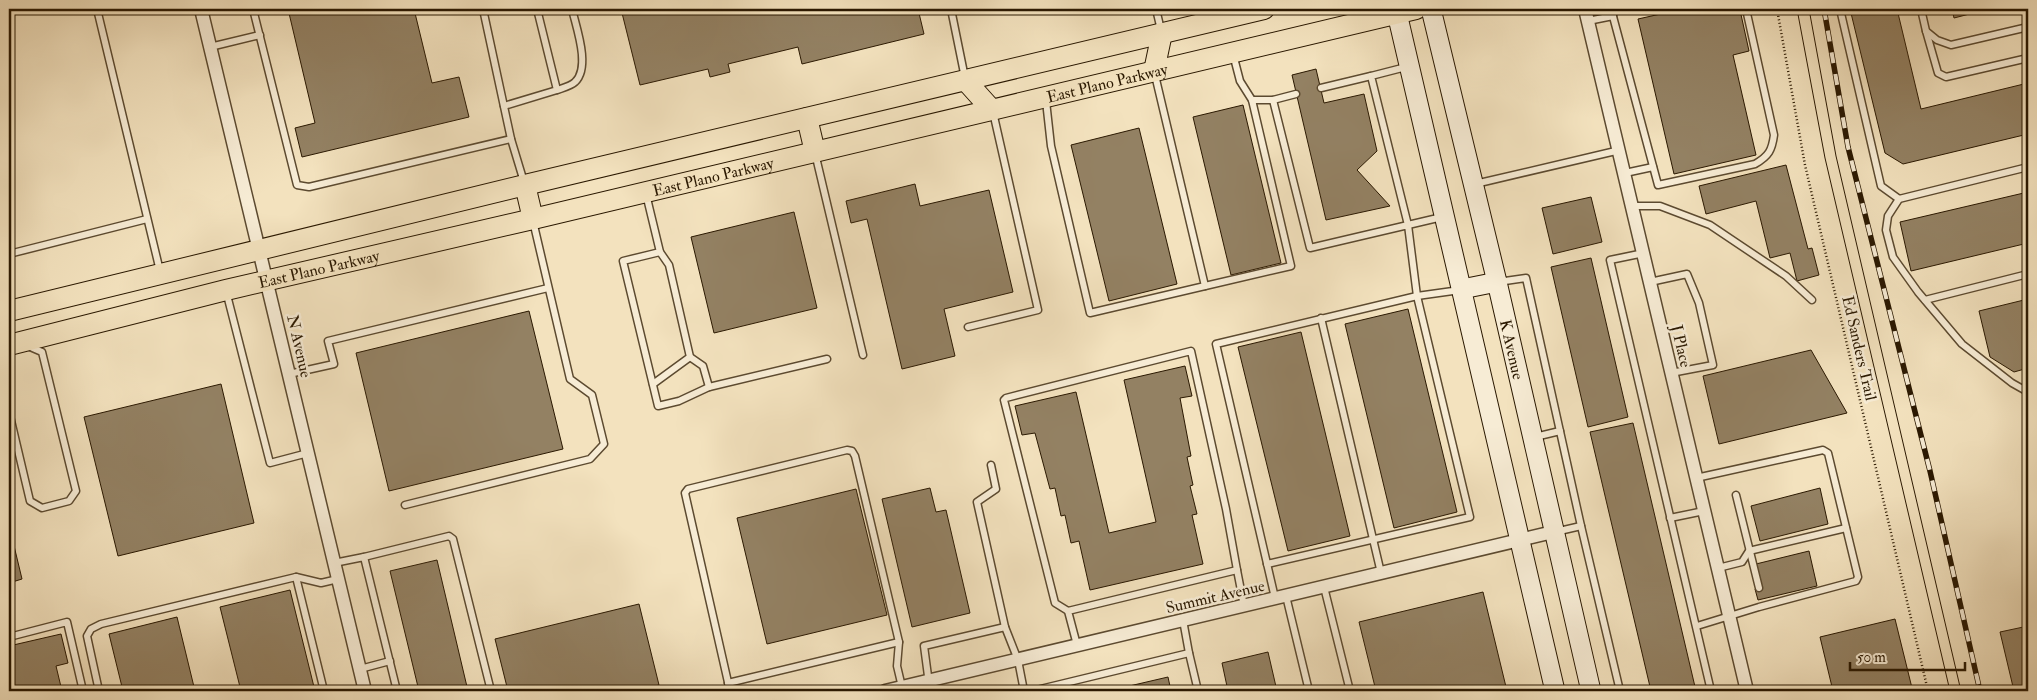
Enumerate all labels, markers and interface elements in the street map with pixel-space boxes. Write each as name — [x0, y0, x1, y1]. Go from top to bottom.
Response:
street label: East Plano Parkway — [1045, 59, 1171, 108]
street label: East Plano Parkway — [651, 153, 777, 201]
street label: East Plano Parkway — [256, 246, 382, 293]
street label: Ed Sanders Trail — [1837, 294, 1881, 403]
street label: N Avenue — [282, 313, 316, 380]
street label: K Avenue — [1495, 318, 1528, 382]
street label: J Place — [1665, 322, 1696, 370]
street label: Summit Avenue — [1164, 576, 1267, 618]
scale bar — [1850, 640, 1964, 672]
text: 50 m — [1857, 648, 1886, 667]

